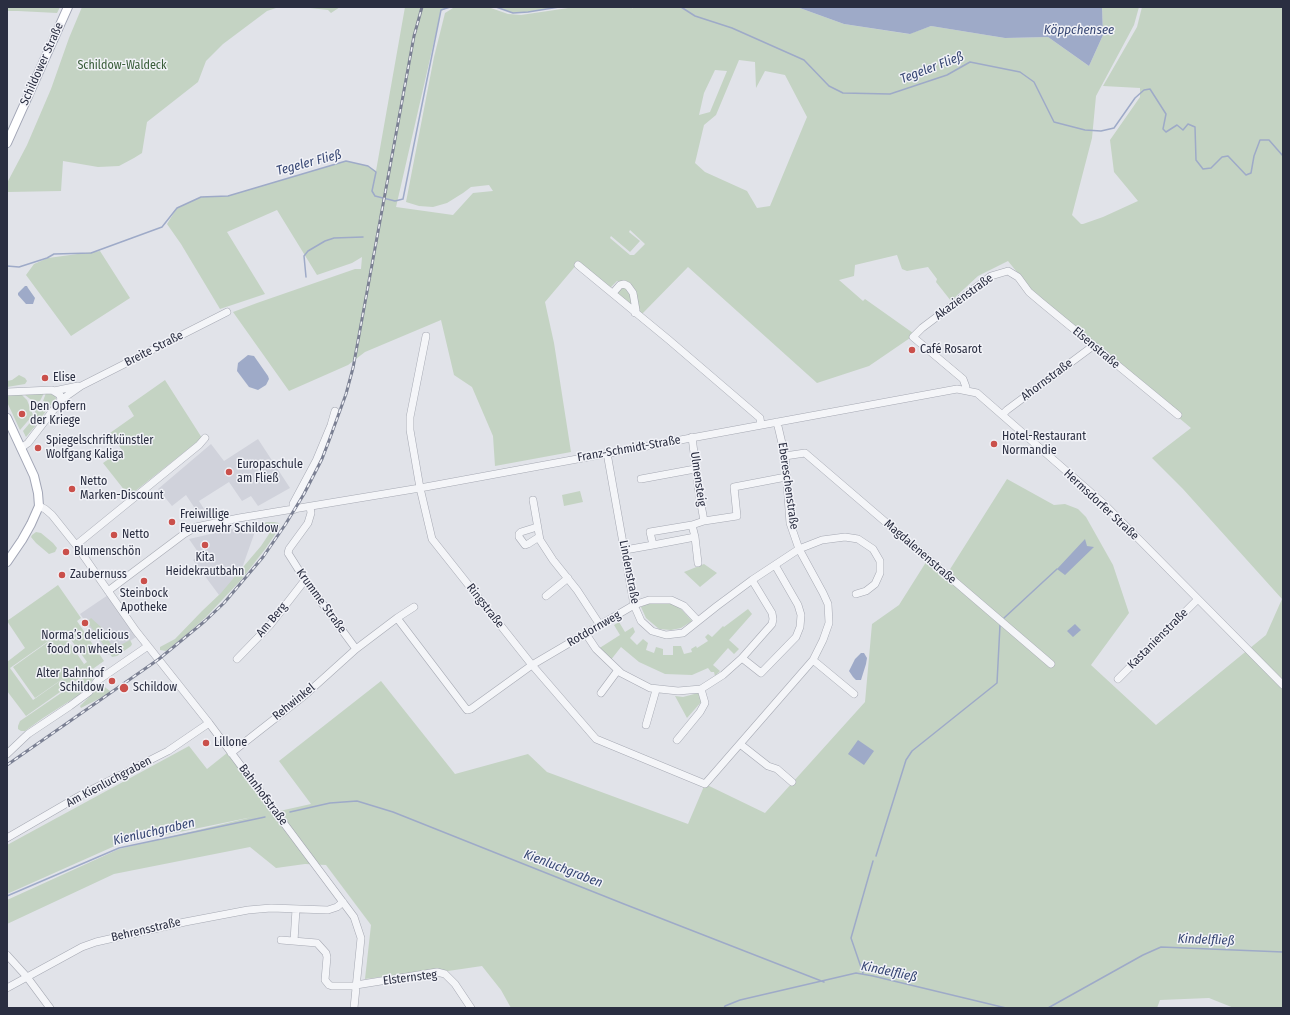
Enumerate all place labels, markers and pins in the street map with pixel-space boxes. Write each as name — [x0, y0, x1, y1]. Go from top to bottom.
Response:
place label: Café Rosarot — [920, 343, 982, 357]
marker: Café Rosarot — [907, 345, 917, 355]
place label: Elise — [53, 371, 76, 385]
marker: Elise — [40, 373, 50, 383]
place label: Den Opfern der Kriege — [30, 400, 86, 428]
marker: Den Opfern der Kriege — [17, 409, 27, 419]
place label: Hotel-Restaurant Normandie — [1002, 430, 1086, 458]
place label: Spiegelschriftkünstler Wolfgang Kaliga — [46, 434, 153, 462]
marker: Hotel-Restaurant Normandie — [989, 439, 999, 449]
marker: Spiegelschriftkünstler Wolfgang Kaliga — [33, 443, 43, 453]
place label: Europaschule am Fließ — [237, 458, 303, 486]
marker: Europaschule am Fließ — [224, 467, 234, 477]
place label: Netto Marken-Discount — [80, 475, 164, 503]
marker: Netto Marken-Discount — [67, 484, 77, 494]
place label: Freiwillige Feuerwehr Schildow — [180, 508, 278, 536]
marker: Freiwillige Feuerwehr Schildow — [167, 517, 177, 527]
place label: Netto — [122, 528, 149, 542]
marker: Netto — [109, 530, 119, 540]
marker: Kita Heidekrautbahn — [200, 540, 210, 550]
place label: Blumenschön — [74, 545, 141, 559]
marker: Blumenschön — [61, 547, 71, 557]
place label: Kita Heidekrautbahn — [166, 551, 244, 579]
place label: Zaubernuss — [70, 568, 127, 582]
marker: Zaubernuss — [57, 570, 67, 580]
marker: Steinbock Apotheke — [139, 576, 149, 586]
place label: Steinbock Apotheke — [120, 587, 168, 615]
marker: Norma’s delicious food on wheels — [80, 618, 90, 628]
place label: Norma’s delicious food on wheels — [41, 629, 129, 657]
place label: Alter Bahnhof Schildow — [36, 667, 104, 695]
marker: Alter Bahnhof Schildow — [107, 676, 117, 686]
place label: Schildow — [133, 681, 177, 695]
marker: Schildow — [118, 682, 130, 694]
place label: Lillone — [214, 736, 247, 750]
marker: Lillone — [201, 738, 211, 748]

